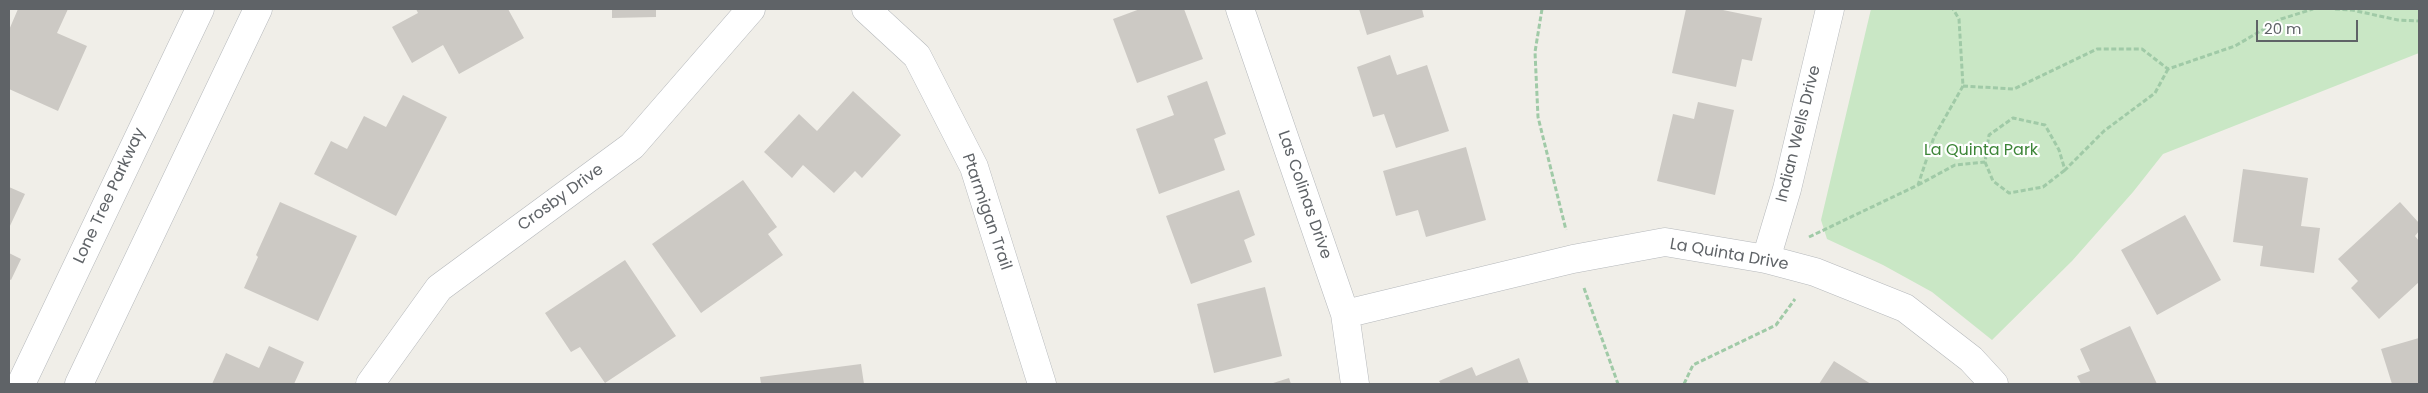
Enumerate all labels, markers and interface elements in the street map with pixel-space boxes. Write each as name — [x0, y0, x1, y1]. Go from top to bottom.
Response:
scale bar — [2258, 10, 2360, 42]
text: 20 m — [2264, 18, 2302, 39]
street label: Indian Wells Drive — [1773, 64, 1825, 204]
street label: Lone Tree Parkway — [70, 125, 150, 267]
street label: Las Colinas Drive — [1273, 128, 1335, 262]
park label: La Quinta Park — [1924, 141, 2038, 161]
street label: Ptarmigan Trail — [957, 151, 1015, 273]
street label: Crosby Drive — [514, 161, 608, 235]
street label: La Quinta Drive — [1668, 235, 1790, 275]

